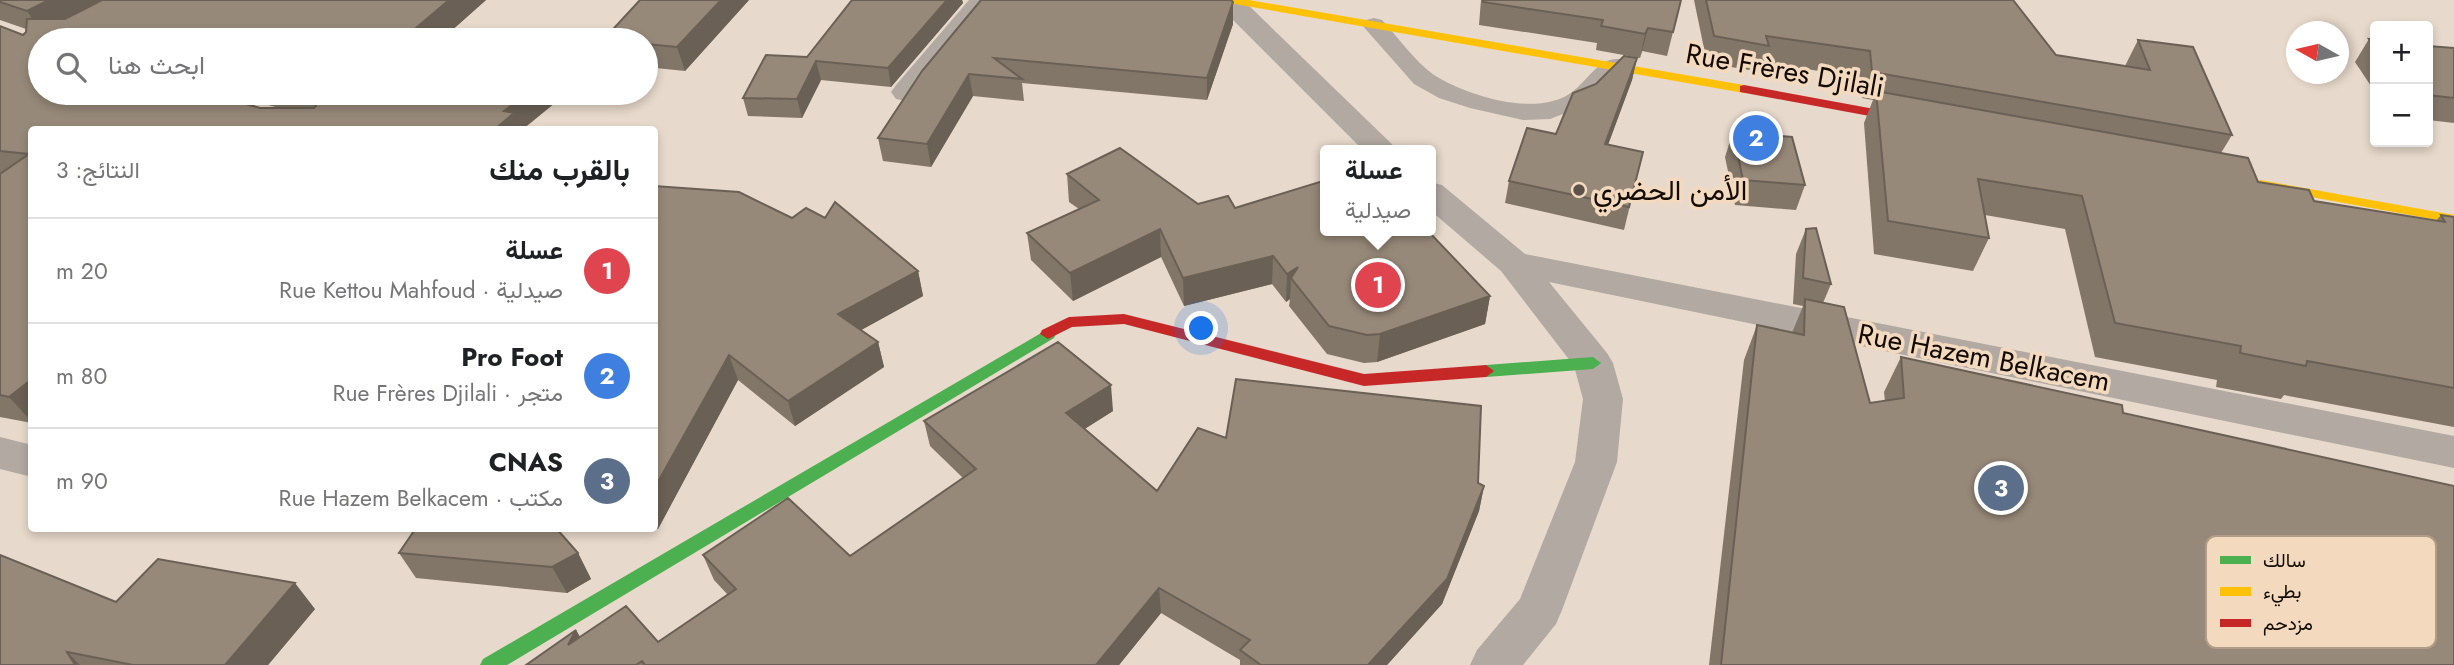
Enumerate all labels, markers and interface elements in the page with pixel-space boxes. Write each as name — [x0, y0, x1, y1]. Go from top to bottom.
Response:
north arrow — [2286, 21, 2349, 84]
map controls — [2370, 21, 2433, 147]
button: + — [2370, 21, 2433, 84]
search box — [28, 28, 658, 105]
street label: Rue Frères Djilali — [1683, 33, 1887, 108]
text: ابحث هنا — [108, 46, 205, 84]
icon: search — [52, 48, 90, 86]
button: − — [2370, 84, 2433, 147]
pin: 2 — [1733, 112, 1779, 164]
popup — [1320, 145, 1436, 236]
text: بالقرب منك — [489, 148, 630, 191]
text: عسلة — [1345, 151, 1403, 189]
text: النتائج: 3 — [56, 153, 140, 187]
place label: الأمن الحضري — [1593, 170, 1747, 213]
marker: الأمن الحضري — [1571, 182, 1587, 198]
text: صيدلية — [1345, 193, 1411, 227]
text: عسلة — [505, 231, 563, 269]
text: 20 m — [56, 254, 108, 288]
text: 1 — [601, 254, 613, 288]
pin: 1 — [1355, 259, 1401, 311]
text: صيدلية · Rue Kettou Mahfoud — [279, 273, 563, 307]
your location — [1184, 311, 1218, 345]
street label: Rue Hazem Belkacem — [1854, 313, 2113, 402]
text: Pro Foot — [461, 338, 563, 376]
text: 80 m — [56, 359, 107, 393]
text: 2 — [599, 359, 615, 393]
text: متجر · Rue Frères Djilali — [333, 376, 563, 410]
text: CNAS — [489, 443, 563, 481]
pin: 3 — [1978, 462, 2024, 514]
text: 90 m — [56, 464, 108, 498]
text: 3 — [600, 464, 614, 498]
text: مكتب · Rue Hazem Belkacem — [279, 481, 563, 515]
legend — [2206, 536, 2436, 648]
text: سالك — [2263, 547, 2306, 574]
text: بطيء — [2263, 578, 2301, 607]
text: مزدحم — [2263, 610, 2313, 637]

